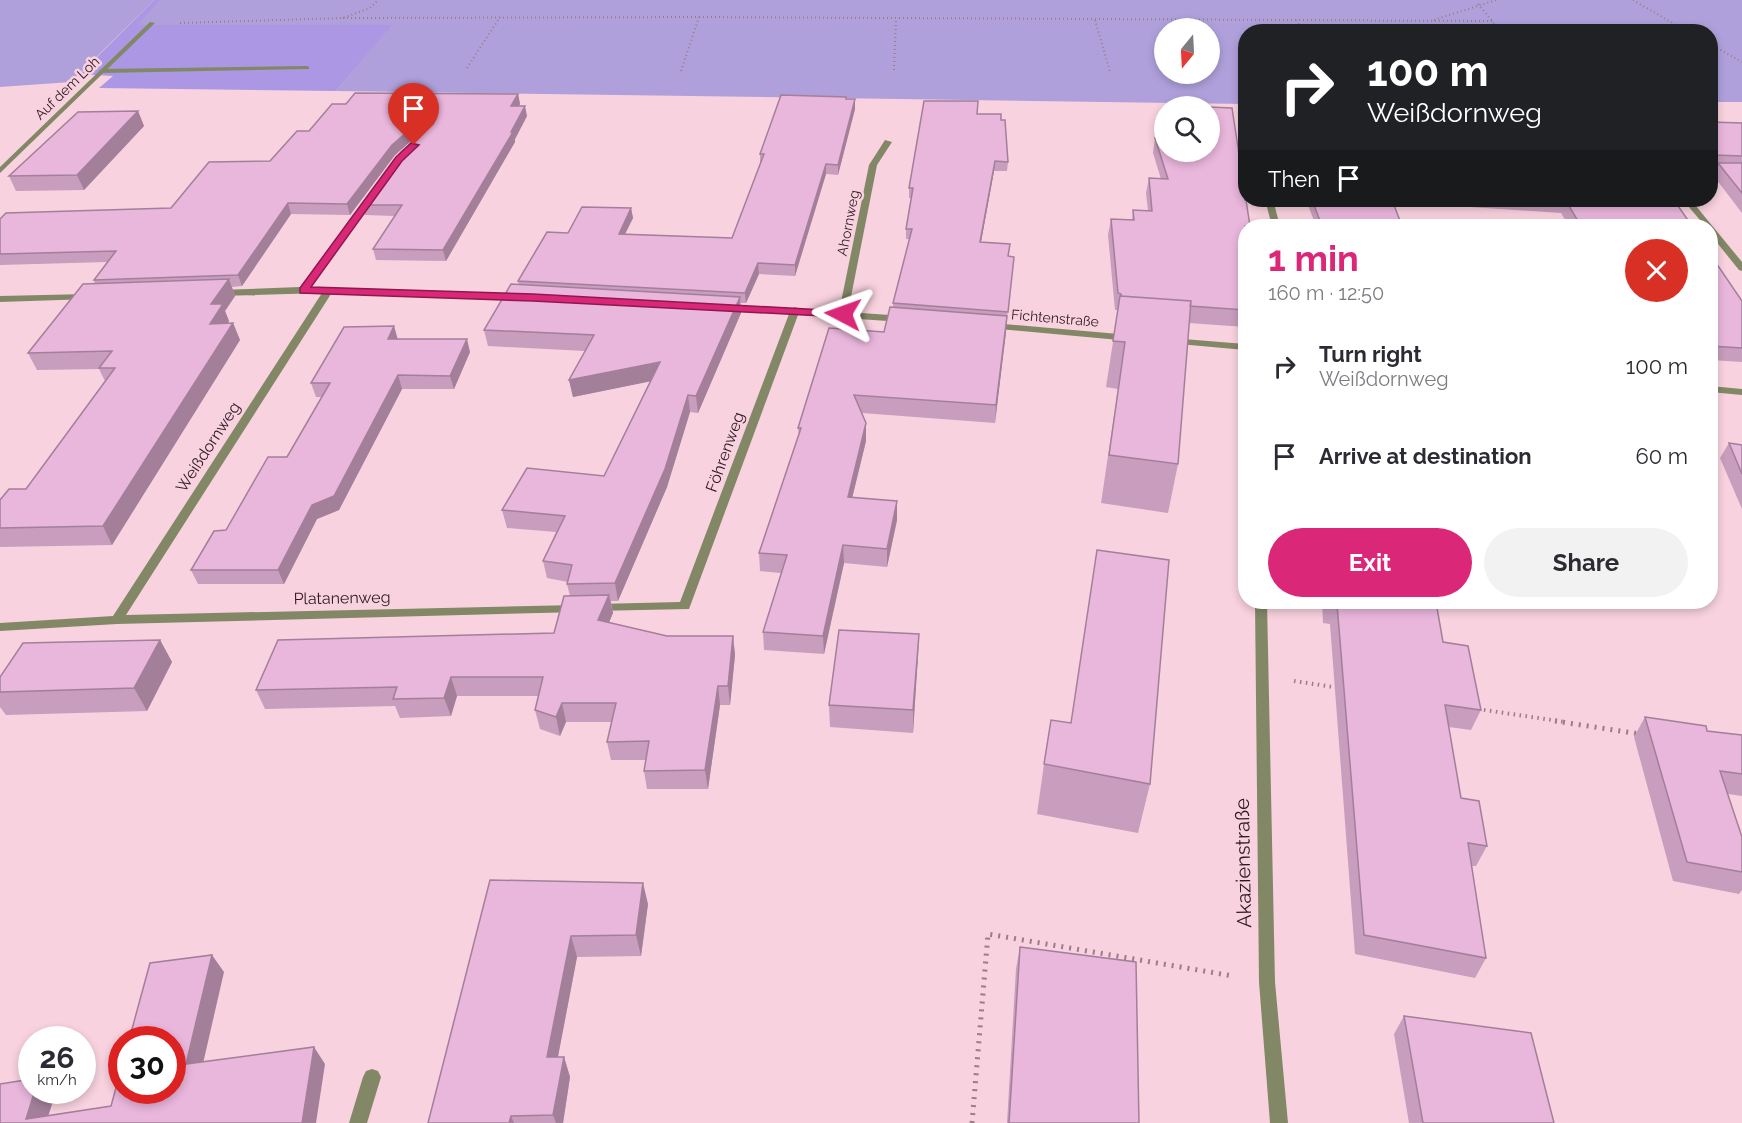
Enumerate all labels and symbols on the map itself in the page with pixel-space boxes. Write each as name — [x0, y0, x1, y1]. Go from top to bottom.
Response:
north arrow — [1154, 18, 1220, 84]
street label: Auf dem Loh — [31, 53, 103, 123]
pin — [388, 83, 439, 145]
street label: Ahornweg — [834, 189, 862, 257]
position arrow — [811, 282, 875, 346]
street label: Fichtenstraße — [1011, 306, 1099, 330]
street label: Weißdornweg — [172, 398, 244, 496]
street label: Föhrenweg — [702, 409, 748, 495]
street label: Platanenweg — [293, 588, 391, 608]
street label: Akazienstraße — [1230, 798, 1256, 928]
speed limit sign: 30 — [108, 1026, 186, 1104]

